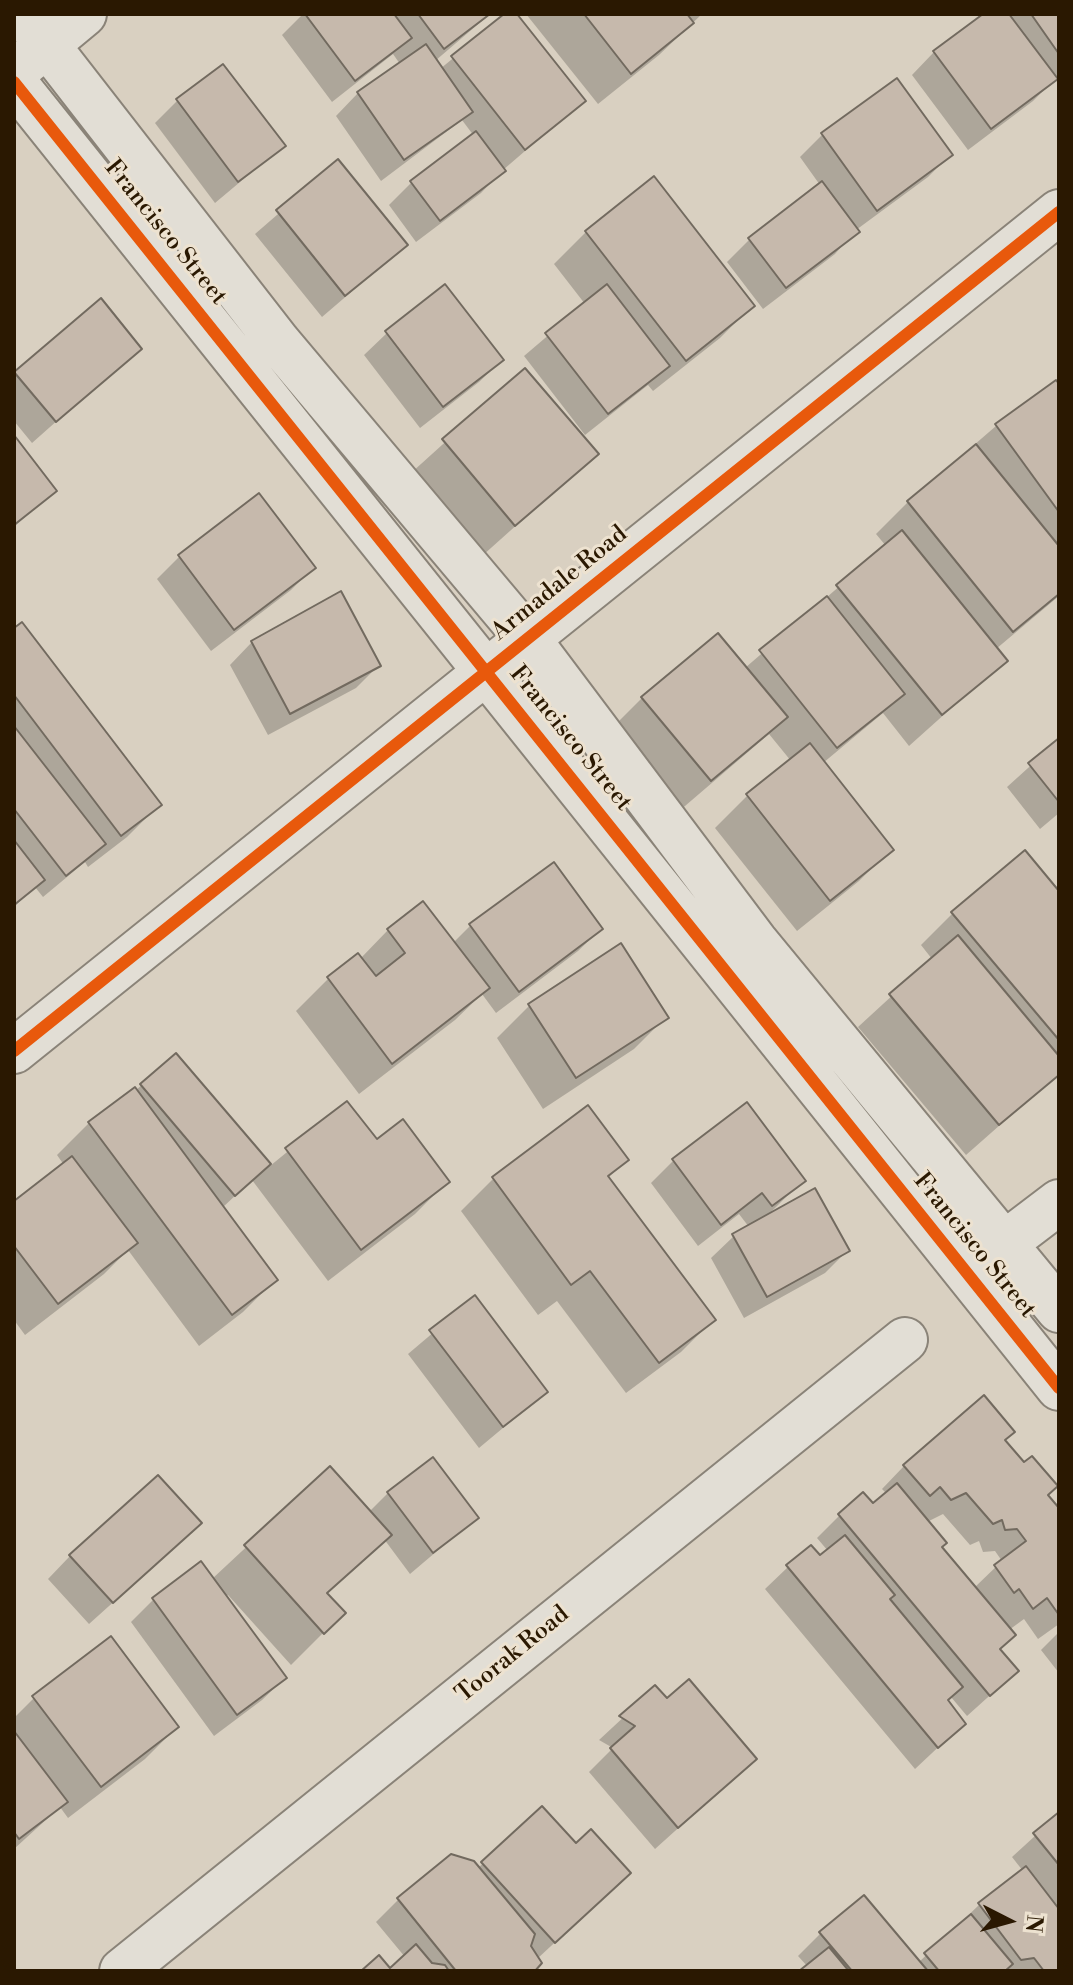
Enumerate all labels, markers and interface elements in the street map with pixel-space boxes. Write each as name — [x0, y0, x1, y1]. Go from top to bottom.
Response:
street label: Francisco Street — [98, 155, 232, 311]
street label: Armadale Road — [486, 521, 634, 647]
street label: Francisco Street — [503, 661, 637, 817]
street label: Francisco Street — [907, 1168, 1041, 1324]
street label: Toorak Road — [451, 1601, 575, 1709]
north arrow — [969, 1881, 1049, 1961]
text: N — [1019, 1913, 1048, 1934]

